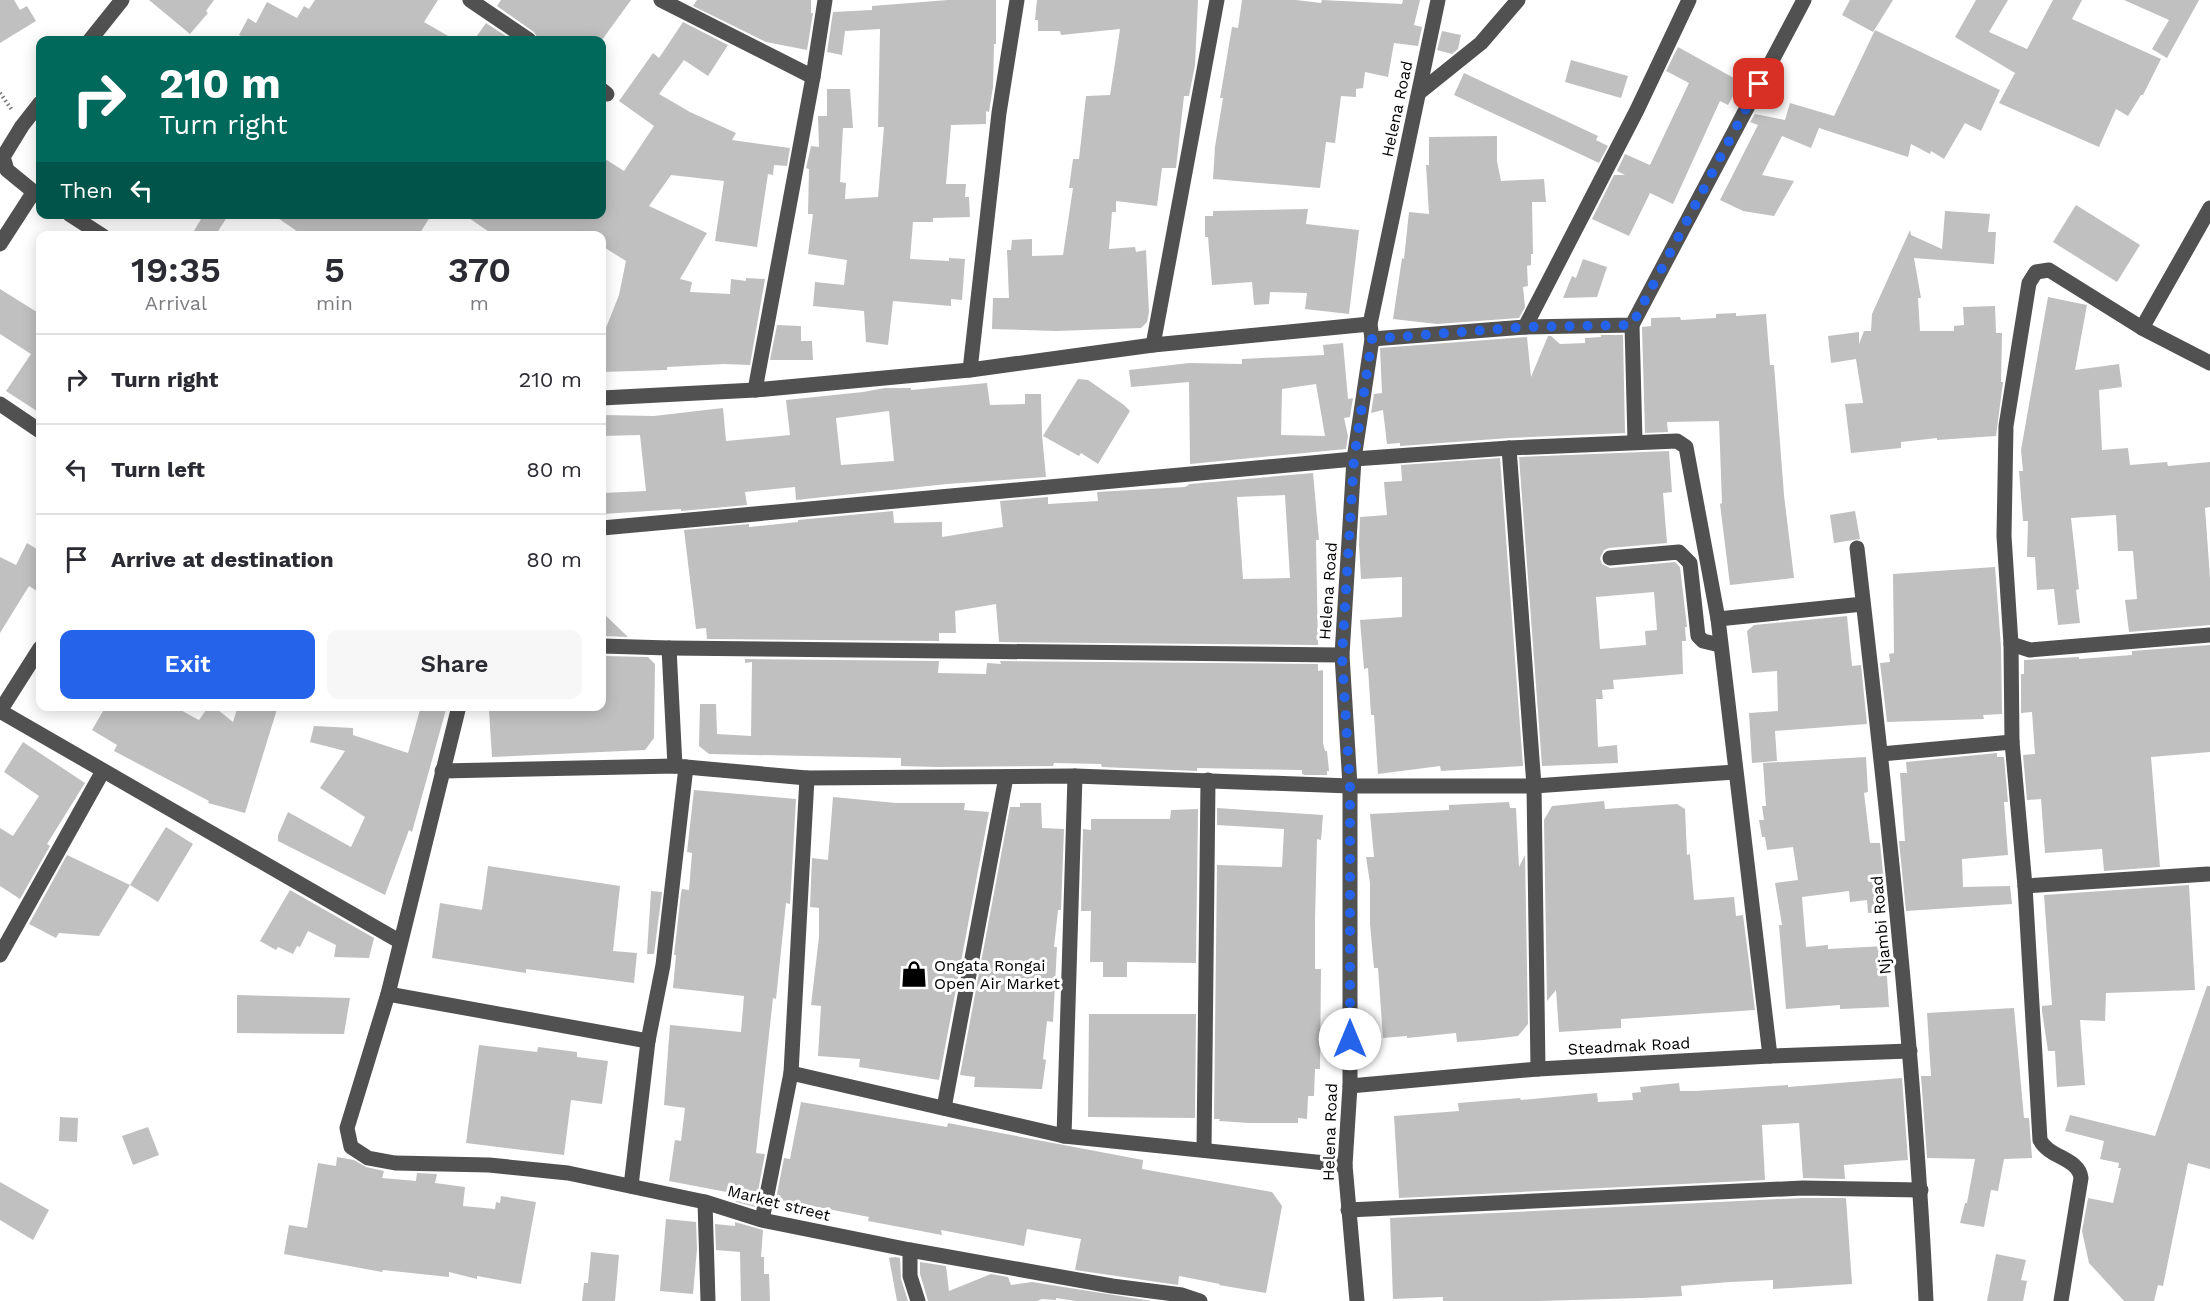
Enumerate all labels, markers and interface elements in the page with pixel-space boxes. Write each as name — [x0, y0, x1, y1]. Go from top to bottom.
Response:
pin — [1733, 58, 1784, 109]
text: 210 m — [159, 59, 281, 108]
street label: Helena Road — [1378, 59, 1416, 159]
icon: right — [60, 60, 138, 138]
icon: arrive — [1742, 67, 1775, 100]
text: Turn right — [159, 109, 288, 141]
icon: left — [125, 174, 158, 207]
text: Then — [60, 178, 113, 203]
text: 19:35 — [131, 249, 221, 291]
text: 5 — [324, 249, 345, 291]
text: 370 — [448, 249, 511, 291]
text: Arrival — [145, 291, 207, 315]
text: min — [316, 291, 353, 315]
text: m — [470, 291, 489, 315]
icon: right — [60, 363, 93, 396]
text: Turn right — [111, 367, 218, 392]
text: 210 m — [518, 367, 582, 392]
icon: left — [60, 453, 93, 486]
text: Turn left — [111, 457, 205, 482]
text: 80 m — [526, 457, 582, 482]
street label: Helena Road — [1315, 541, 1341, 641]
icon: arrive — [60, 543, 93, 576]
text: Arrive at destination — [111, 547, 334, 572]
text: 80 m — [526, 547, 582, 572]
button: Exit — [60, 630, 315, 699]
button: Share — [327, 630, 582, 699]
street label: Njambi Road — [1867, 875, 1895, 975]
place label: Ongata Rongai Open Air Market — [934, 956, 1060, 993]
shop icon: Ongata Rongai Open Air Market — [899, 959, 929, 989]
position arrow — [1318, 1007, 1382, 1071]
street label: Steadmak Road — [1567, 1033, 1691, 1059]
street label: Helena Road — [1319, 1083, 1341, 1181]
street label: Market street — [726, 1181, 833, 1225]

